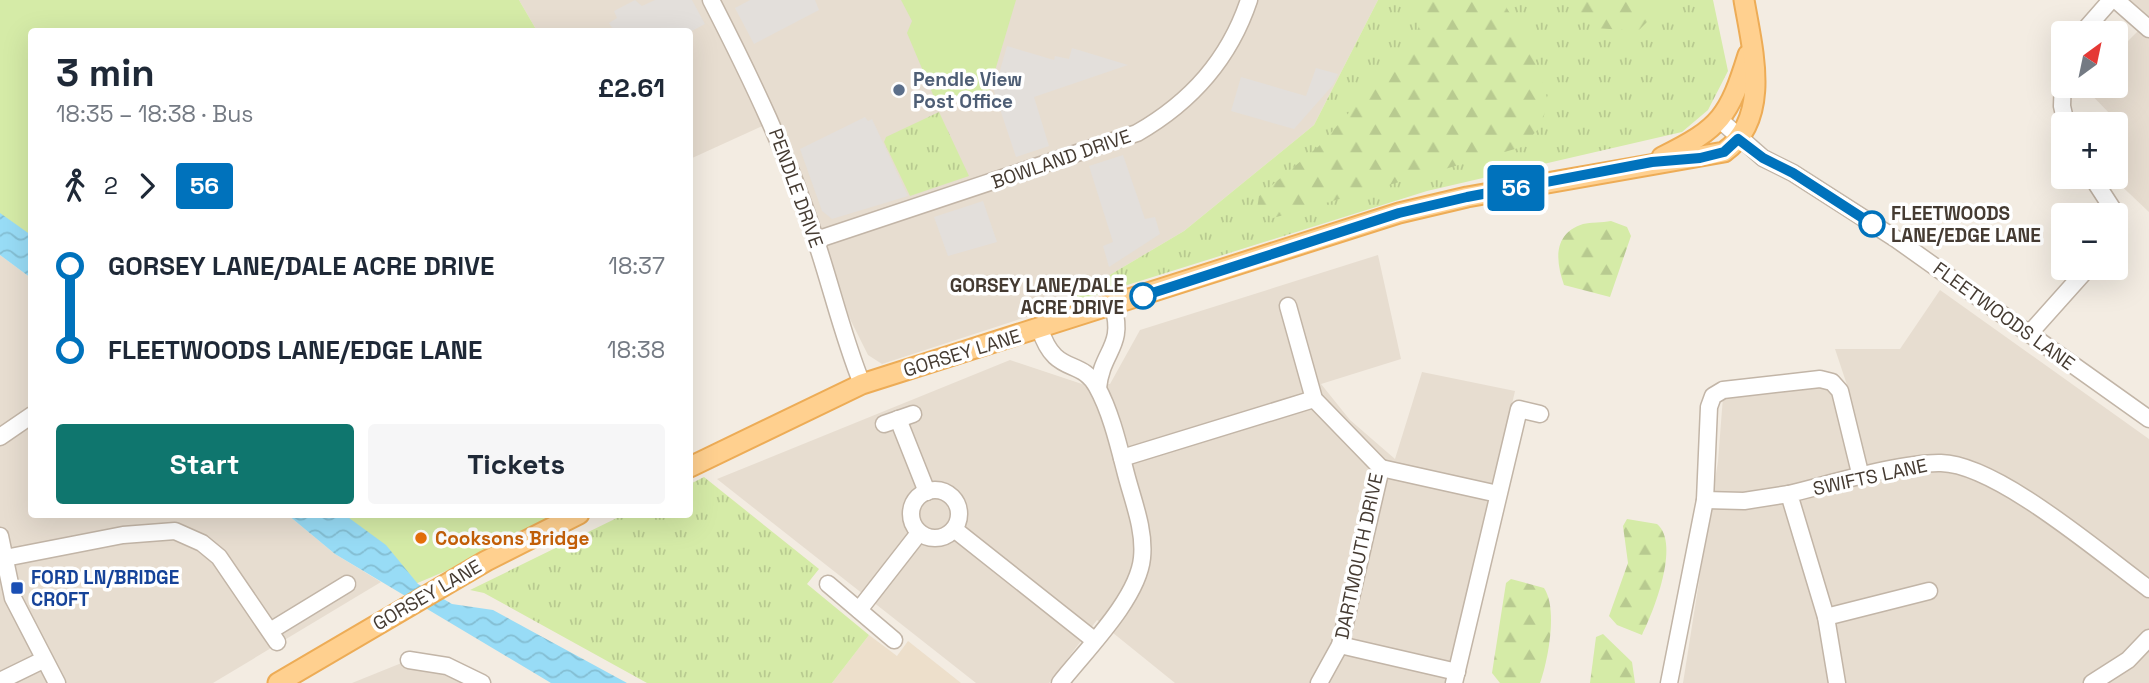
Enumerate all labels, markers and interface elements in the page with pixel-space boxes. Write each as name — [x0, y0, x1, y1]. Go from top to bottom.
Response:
north arrow — [2051, 21, 2128, 98]
map controls — [2051, 21, 2128, 280]
text: 3 min — [56, 49, 155, 97]
place label: Pendle View Post Office — [913, 67, 1022, 114]
text: £2.61 — [598, 71, 665, 105]
marker: Pendle View Post Office — [891, 82, 907, 98]
text: 18:35 – 18:38 · Bus — [56, 99, 253, 129]
button: + — [2051, 112, 2128, 189]
street label: BOWLAND DRIVE — [988, 123, 1134, 195]
street label: PENDLE DRIVE — [763, 125, 829, 251]
line badge: 56 — [1484, 165, 1548, 211]
icon: walk — [56, 167, 94, 205]
icon: forward — [128, 167, 166, 205]
text: 56 — [190, 170, 219, 201]
text: 2 — [104, 171, 118, 201]
text: 56 — [1501, 172, 1531, 203]
place label: FLEETWOODS LANE/EDGE LANE — [1891, 201, 2041, 248]
button: − — [2051, 203, 2128, 280]
marker: FLEETWOODS LANE/EDGE LANE — [1859, 211, 1885, 237]
text: GORSEY LANE/DALE ACRE DRIVE — [108, 249, 494, 283]
text: 18:37 — [608, 251, 665, 281]
street label: FLEETWOODS LANE — [1928, 256, 2080, 376]
place label: GORSEY LANE/DALE ACRE DRIVE — [950, 273, 1124, 320]
marker: GORSEY LANE/DALE ACRE DRIVE — [1130, 283, 1156, 309]
street label: GORSEY LANE — [900, 323, 1024, 383]
text: FLEETWOODS LANE/EDGE LANE — [108, 333, 482, 367]
text: 18:38 — [607, 335, 665, 365]
button: Start — [56, 424, 354, 504]
button: Tickets — [368, 424, 665, 504]
street label: SWIFTS LANE — [1811, 453, 1929, 501]
street label: DARTMOUTH DRIVE — [1329, 471, 1389, 641]
place label: Cooksons Bridge — [435, 526, 589, 551]
marker: Cooksons Bridge — [413, 530, 429, 546]
street label: GORSEY LANE — [368, 554, 486, 636]
place label: FORD LN/BRIDGE CROFT — [31, 565, 179, 612]
marker: FORD LN/BRIDGE CROFT — [9, 580, 25, 596]

